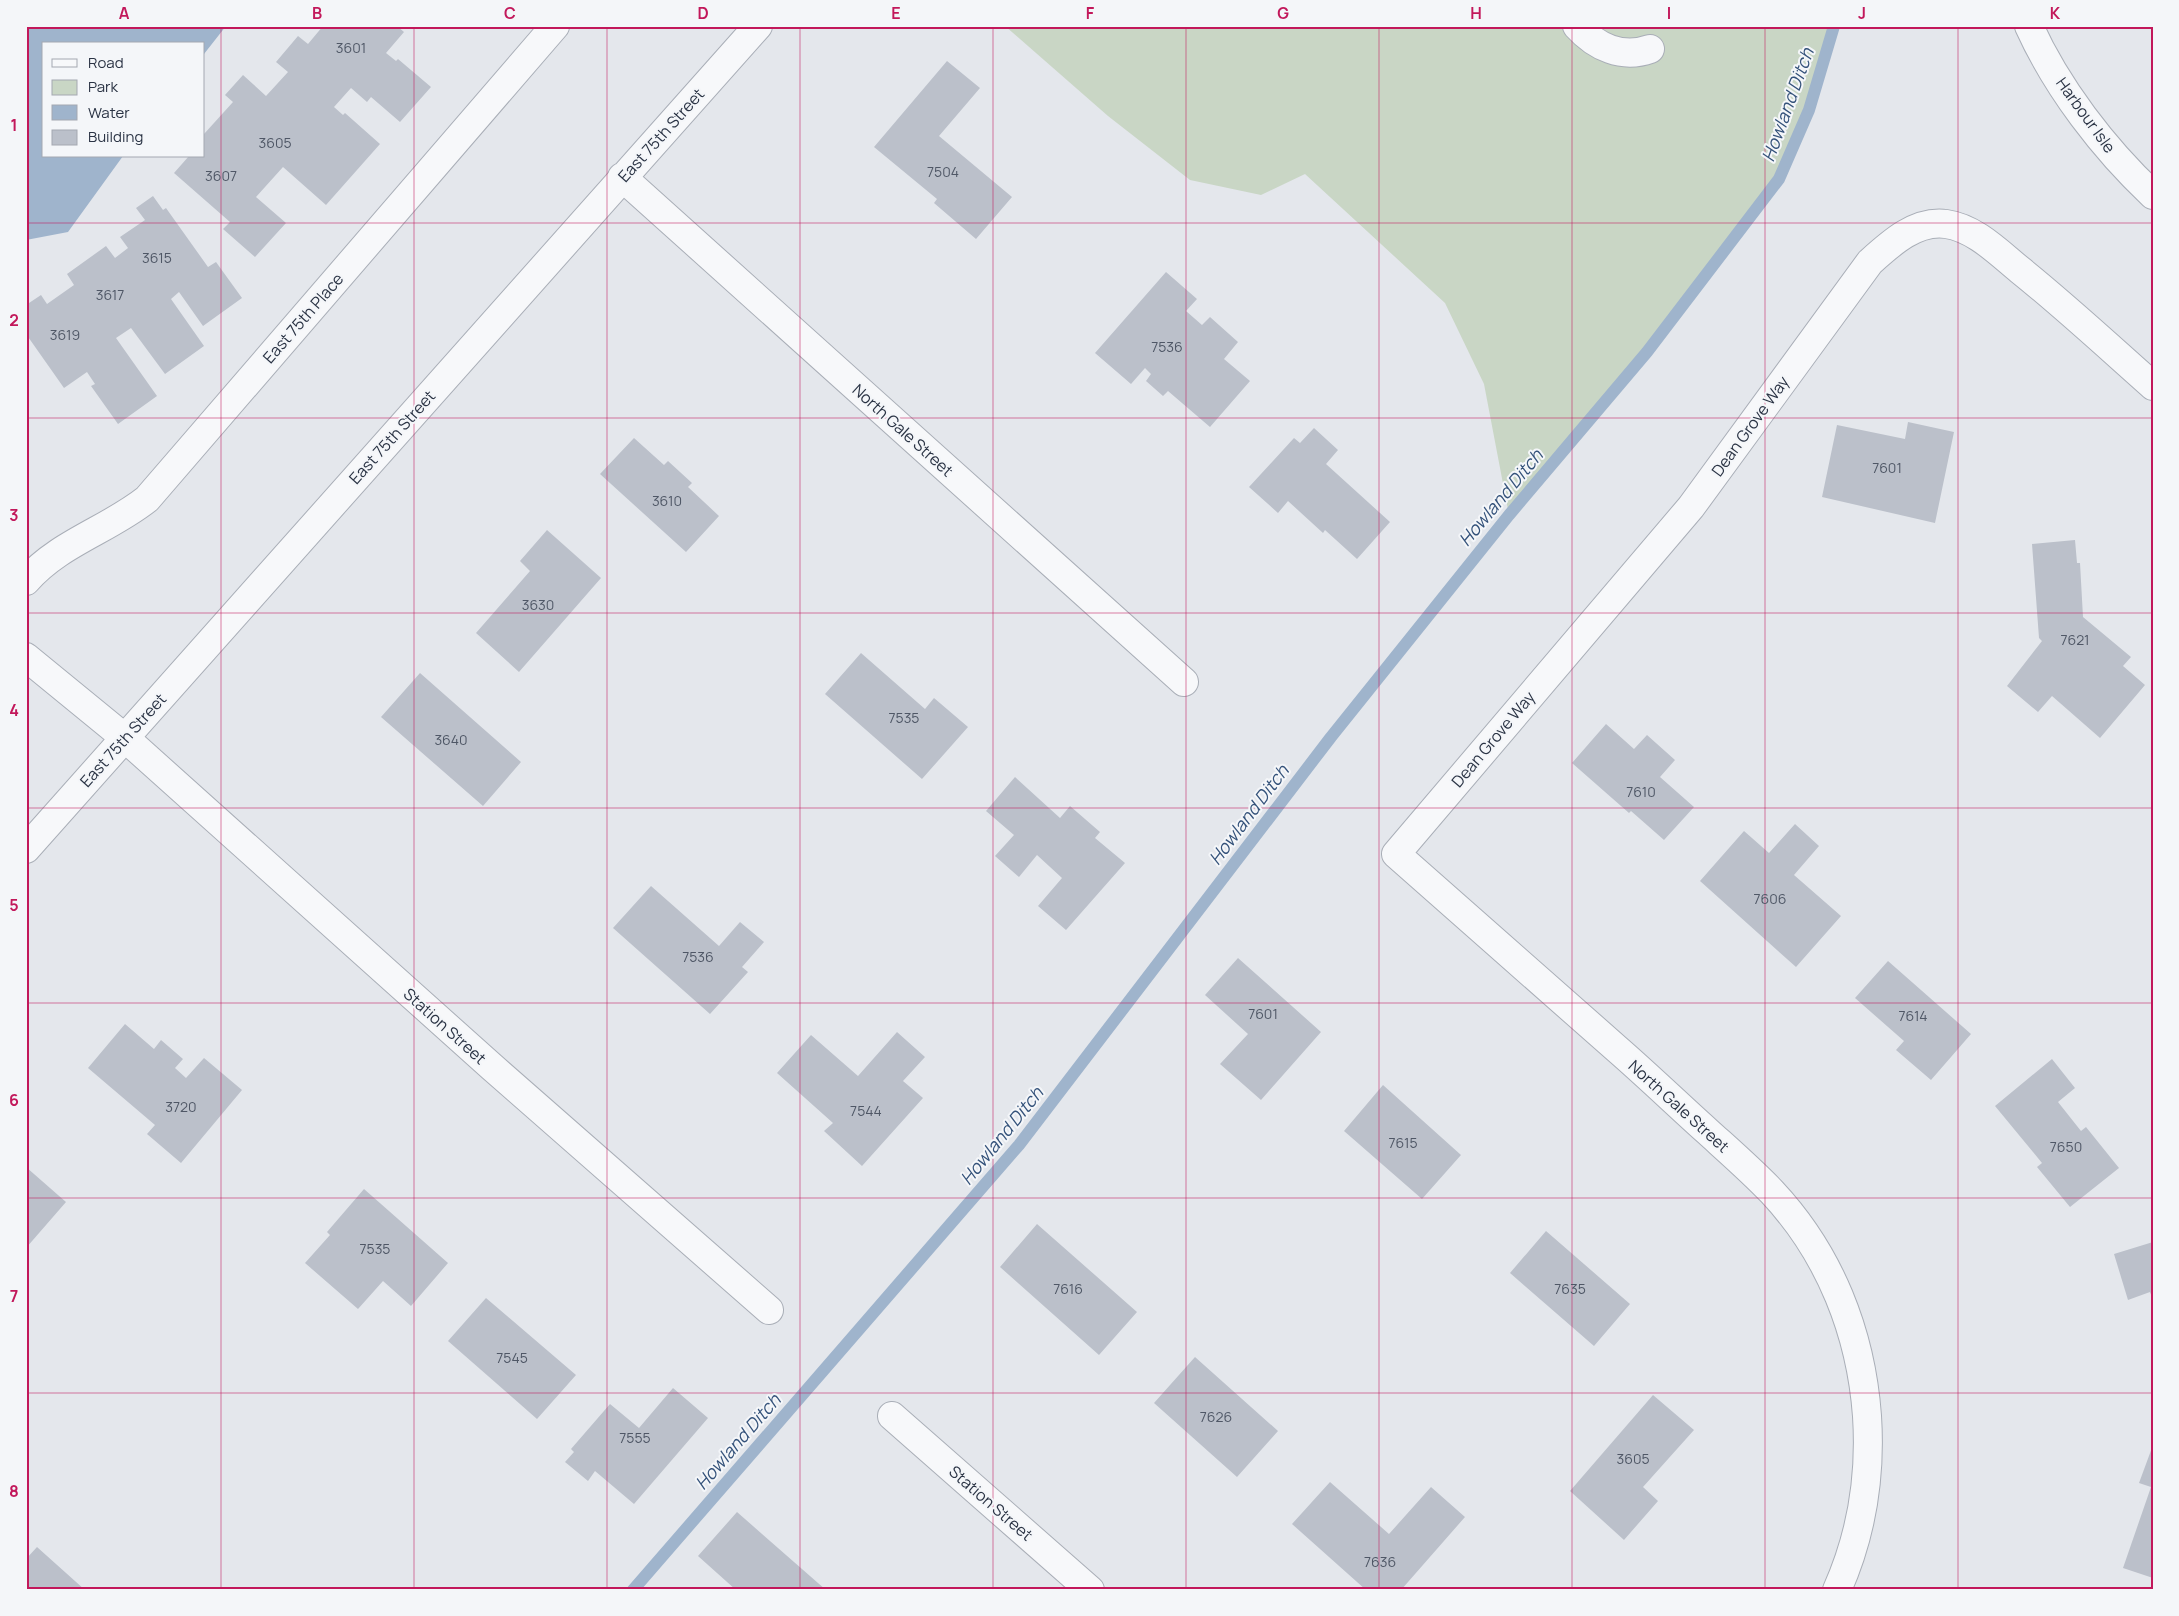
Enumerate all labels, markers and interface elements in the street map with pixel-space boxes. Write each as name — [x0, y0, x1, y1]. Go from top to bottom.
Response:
text: A — [119, 2, 130, 24]
text: B — [312, 2, 322, 24]
text: C — [504, 2, 516, 24]
text: D — [697, 2, 709, 24]
text: E — [891, 2, 901, 24]
text: F — [1086, 2, 1095, 24]
text: G — [1277, 2, 1289, 24]
text: H — [1470, 2, 1482, 24]
text: I — [1667, 2, 1671, 24]
text: J — [1858, 2, 1866, 24]
text: K — [2050, 2, 2061, 24]
house number: 3601 — [336, 38, 366, 57]
legend — [42, 42, 205, 158]
water label: Howland Ditch — [1755, 43, 1819, 165]
text: Road — [88, 52, 124, 73]
street label: Harbour Isle — [2051, 73, 2121, 157]
text: Park — [88, 76, 118, 97]
street label: East 75th Street — [613, 83, 709, 187]
text: Water — [88, 102, 130, 123]
text: 1 — [10, 114, 18, 136]
text: Building — [88, 126, 143, 147]
house number: 3605 — [258, 133, 292, 152]
house number: 7504 — [927, 162, 959, 181]
house number: 3607 — [205, 166, 237, 185]
house number: 3615 — [142, 248, 172, 267]
street label: East 75th Place — [258, 268, 348, 368]
house number: 3617 — [96, 285, 124, 304]
text: 2 — [9, 309, 19, 331]
house number: 3619 — [50, 325, 80, 344]
house number: 7536 — [1151, 337, 1183, 356]
street label: Dean Grove Way — [1706, 371, 1794, 481]
street label: North Gale Street — [848, 379, 958, 481]
street label: East 75th Street — [344, 385, 440, 489]
water label: Howland Ditch — [1453, 443, 1549, 551]
house number: 7601 — [1872, 458, 1902, 477]
house number: 3610 — [652, 491, 682, 510]
text: 3 — [9, 504, 19, 526]
house number: 3630 — [522, 595, 554, 614]
house number: 7621 — [2060, 630, 2090, 649]
street label: Dean Grove Way — [1446, 686, 1540, 792]
street label: East 75th Street — [75, 688, 171, 792]
text: 4 — [9, 699, 19, 721]
house number: 7535 — [889, 708, 919, 727]
house number: 3640 — [434, 730, 468, 749]
water label: Howland Ditch — [1203, 758, 1294, 869]
house number: 7610 — [1626, 782, 1656, 801]
house number: 7606 — [1754, 889, 1786, 908]
text: 5 — [9, 894, 19, 916]
house number: 7536 — [682, 947, 714, 966]
street label: Station Street — [399, 983, 491, 1069]
house number: 7601 — [1248, 1004, 1278, 1023]
house number: 7614 — [1898, 1006, 1928, 1025]
street label: North Gale Street — [1624, 1055, 1734, 1157]
water label: Howland Ditch — [954, 1080, 1049, 1189]
text: 6 — [9, 1089, 19, 1111]
house number: 3720 — [165, 1097, 197, 1116]
house number: 7544 — [850, 1101, 882, 1120]
house number: 7615 — [1388, 1133, 1418, 1152]
house number: 7650 — [2050, 1137, 2082, 1156]
house number: 7535 — [360, 1239, 390, 1258]
house number: 7616 — [1053, 1279, 1083, 1298]
house number: 7635 — [1554, 1279, 1586, 1298]
text: 7 — [10, 1285, 18, 1307]
house number: 7545 — [496, 1348, 528, 1367]
water label: Howland Ditch — [689, 1387, 786, 1494]
house number: 7626 — [1200, 1407, 1232, 1426]
house number: 7555 — [619, 1428, 651, 1447]
house number: 3605 — [1616, 1449, 1650, 1468]
street label: Station Street — [944, 1460, 1038, 1546]
text: 8 — [9, 1480, 19, 1502]
house number: 7636 — [1364, 1552, 1396, 1571]

